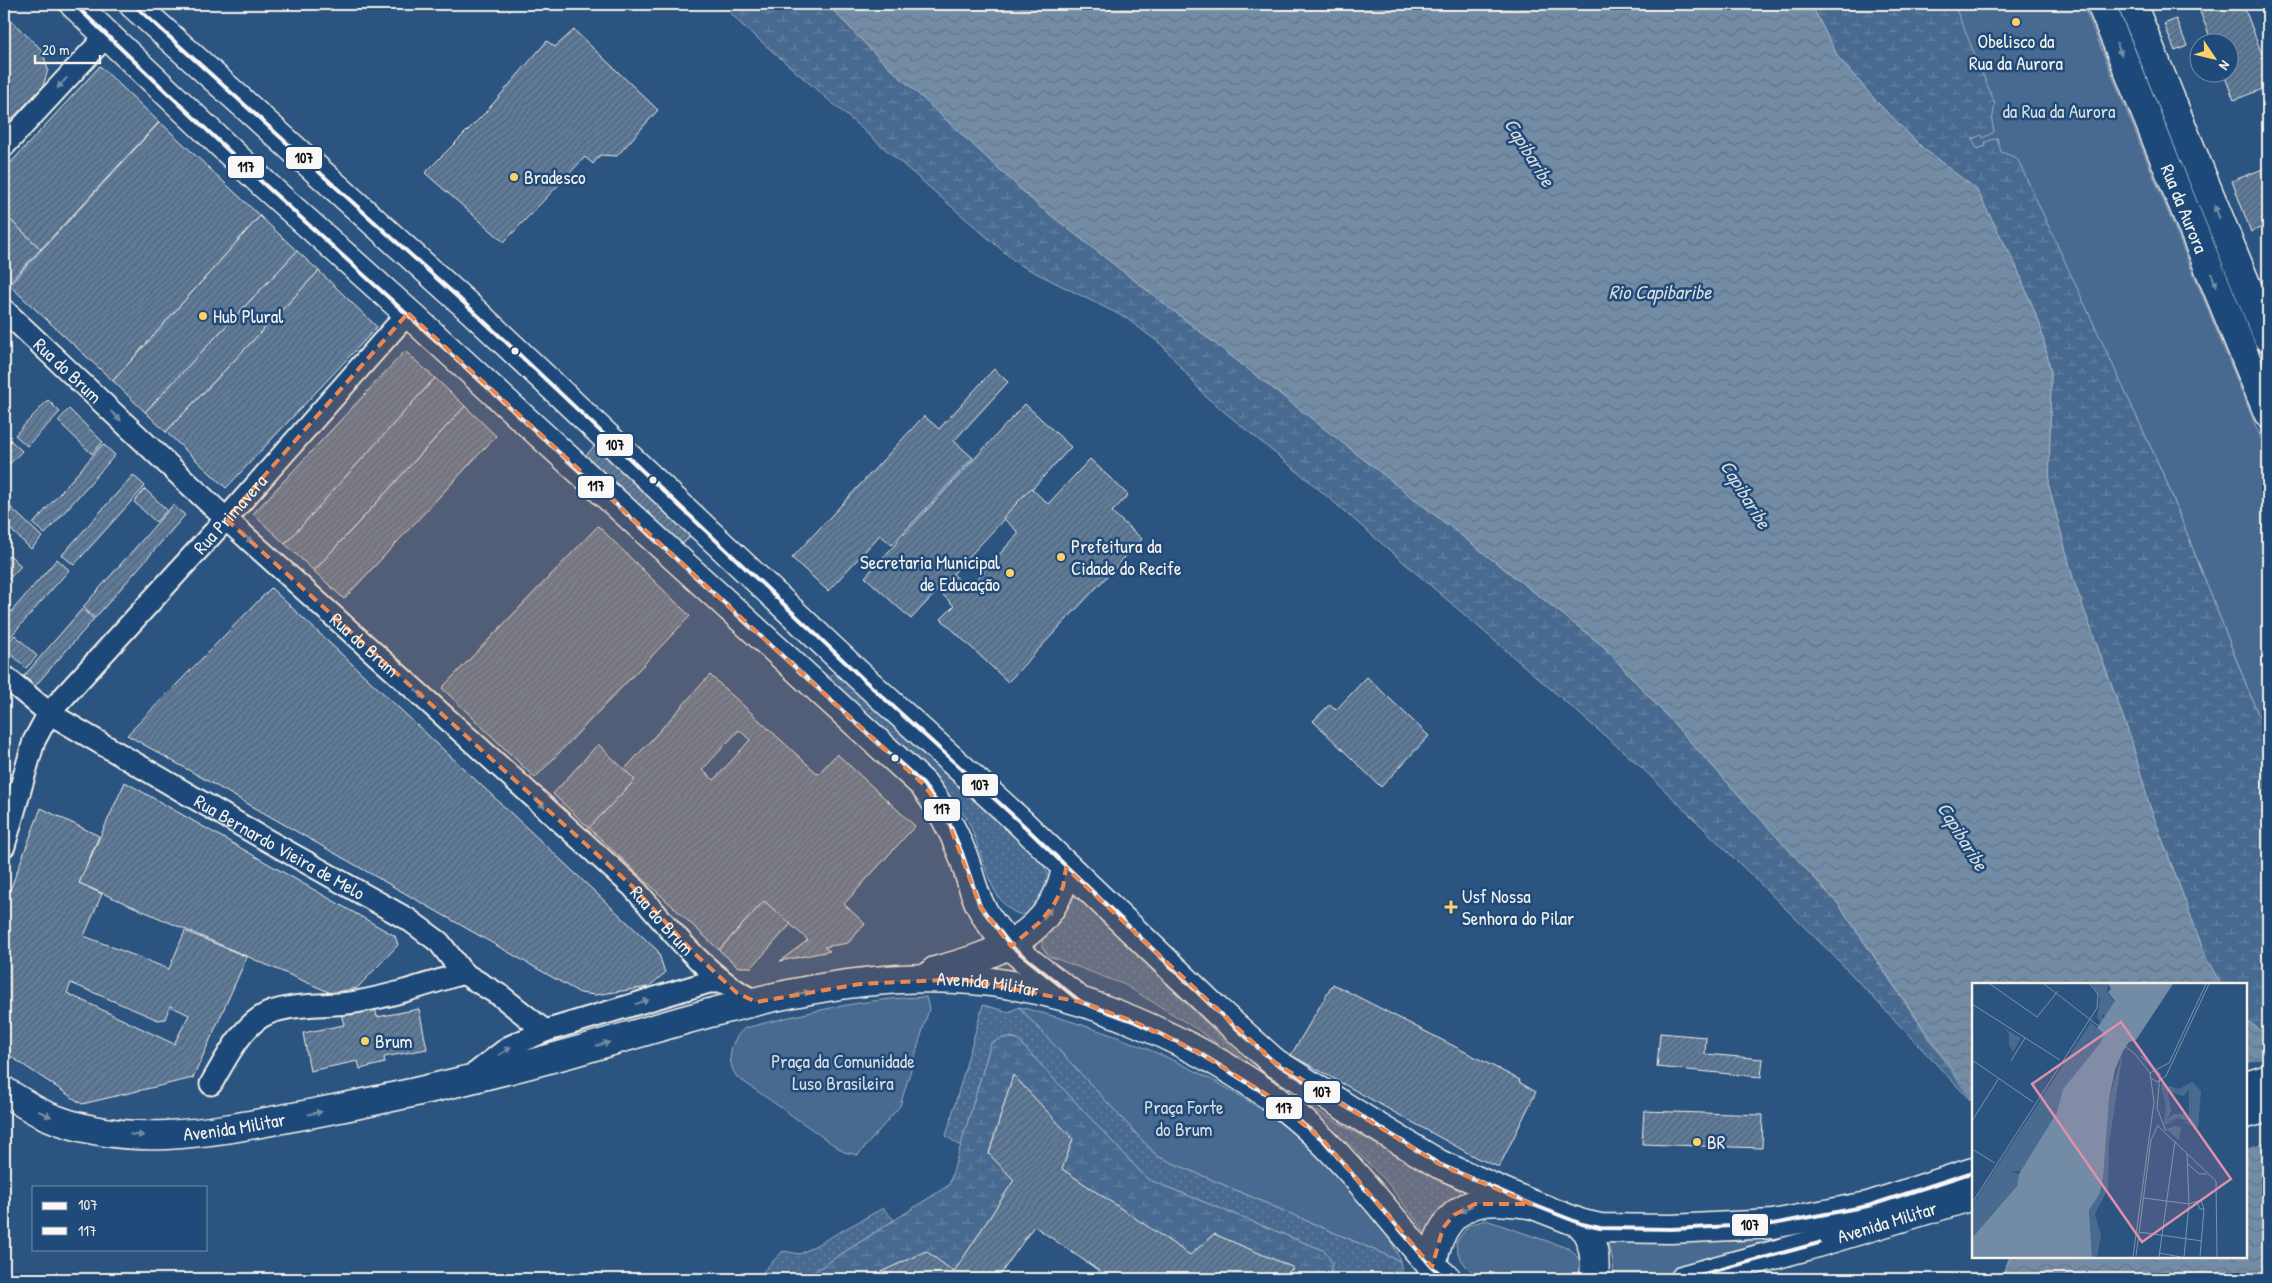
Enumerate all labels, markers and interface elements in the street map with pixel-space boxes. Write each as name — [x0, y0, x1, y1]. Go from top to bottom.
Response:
marker: Obelisco da Rua da Aurora — [2010, 16, 2022, 28]
place label: Obelisco da Rua da Aurora — [1969, 28, 2063, 76]
scale bar — [35, 32, 100, 64]
north arrow — [2190, 32, 2240, 82]
text: 20 m — [42, 39, 69, 60]
one-way arrow — [2116, 42, 2124, 56]
text: N — [2215, 57, 2235, 75]
one-way arrow — [56, 77, 68, 89]
park label: da Rua da Aurora — [2002, 98, 2116, 124]
water label: Capibaribe — [1497, 112, 1562, 193]
line badge: 107 — [285, 146, 323, 170]
text: 107 — [295, 148, 313, 167]
line badge: 117 — [227, 155, 265, 179]
text: 117 — [237, 157, 255, 176]
street label: Rua da Aurora — [2155, 160, 2215, 258]
place label: Bradesco — [524, 164, 586, 190]
marker: Bradesco — [508, 171, 520, 183]
one-way arrow — [2212, 204, 2220, 219]
one-way arrow — [2210, 273, 2218, 288]
water label: Rio Capibaribe — [1609, 278, 1712, 306]
place label: Hub Plural — [213, 303, 284, 329]
marker: Hub Plural — [197, 310, 209, 322]
street label: Rua do Brum — [28, 332, 108, 409]
unlabelled marker — [510, 346, 520, 356]
one-way arrow — [109, 410, 121, 422]
line badge: 107 — [596, 433, 634, 457]
text: 107 — [606, 435, 624, 454]
water label: Capibaribe — [1713, 454, 1778, 535]
street label: Rua Primavera — [187, 468, 273, 560]
line badge: 117 — [577, 475, 615, 499]
unlabelled marker — [648, 475, 658, 485]
text: 117 — [587, 476, 605, 495]
one-way arrow — [241, 532, 253, 544]
place label: Prefeitura da Cidade do Recife — [1071, 533, 1182, 581]
place label: Secretaria Municipal de Educação — [860, 549, 1001, 597]
marker: Prefeitura da Cidade do Recife — [1055, 551, 1067, 563]
marker: Secretaria Municipal de Educação — [1004, 567, 1016, 579]
street label: Rua do Brum — [325, 606, 405, 683]
one-way arrow — [413, 688, 425, 700]
unlabelled marker — [890, 753, 900, 763]
line badge: 107 — [961, 773, 999, 797]
text: 107 — [971, 775, 989, 794]
street label: Rua Bernardo Vieira de Melo — [190, 788, 370, 906]
water label: Capibaribe — [1930, 796, 1995, 877]
one-way arrow — [534, 797, 546, 809]
line badge: 117 — [923, 798, 961, 822]
text: 117 — [933, 799, 951, 818]
street label: Rua do Brum — [624, 880, 700, 961]
place label: Usf Nossa Senhora do Pilar — [1462, 883, 1575, 931]
marker: Usf Nossa Senhora do Pilar — [1444, 900, 1458, 914]
one-way arrow — [1042, 907, 1052, 921]
street label: Avenida Militar — [936, 965, 1042, 1003]
inset map — [1972, 983, 2247, 1258]
one-way arrow — [796, 988, 812, 996]
one-way arrow — [634, 997, 649, 1005]
place label: Brum — [375, 1028, 413, 1054]
marker: Brum — [359, 1035, 371, 1047]
one-way arrow — [596, 1040, 611, 1048]
one-way arrow — [498, 1046, 512, 1056]
park label: Praça da Comunidade Luso Brasileira — [771, 1048, 915, 1096]
line badge: 107 — [1303, 1080, 1341, 1104]
text: 107 — [1313, 1082, 1331, 1101]
park label: Praça Forte do Brum — [1144, 1094, 1224, 1142]
line badge: 117 — [1265, 1096, 1303, 1120]
text: 117 — [1275, 1098, 1293, 1117]
street label: Avenida Militar — [182, 1106, 288, 1147]
one-way arrow — [308, 1108, 324, 1116]
one-way arrow — [38, 1110, 52, 1118]
place label: BR — [1707, 1129, 1726, 1155]
one-way arrow — [130, 1131, 146, 1139]
marker: BR — [1691, 1136, 1703, 1148]
legend — [32, 1186, 208, 1250]
text: 107 — [78, 1194, 98, 1215]
street label: Avenida Militar — [1834, 1194, 1941, 1249]
one-way arrow — [1459, 1205, 1473, 1213]
line badge: 107 — [1731, 1213, 1769, 1237]
text: 107 — [1741, 1215, 1759, 1234]
text: 117 — [78, 1220, 96, 1241]

